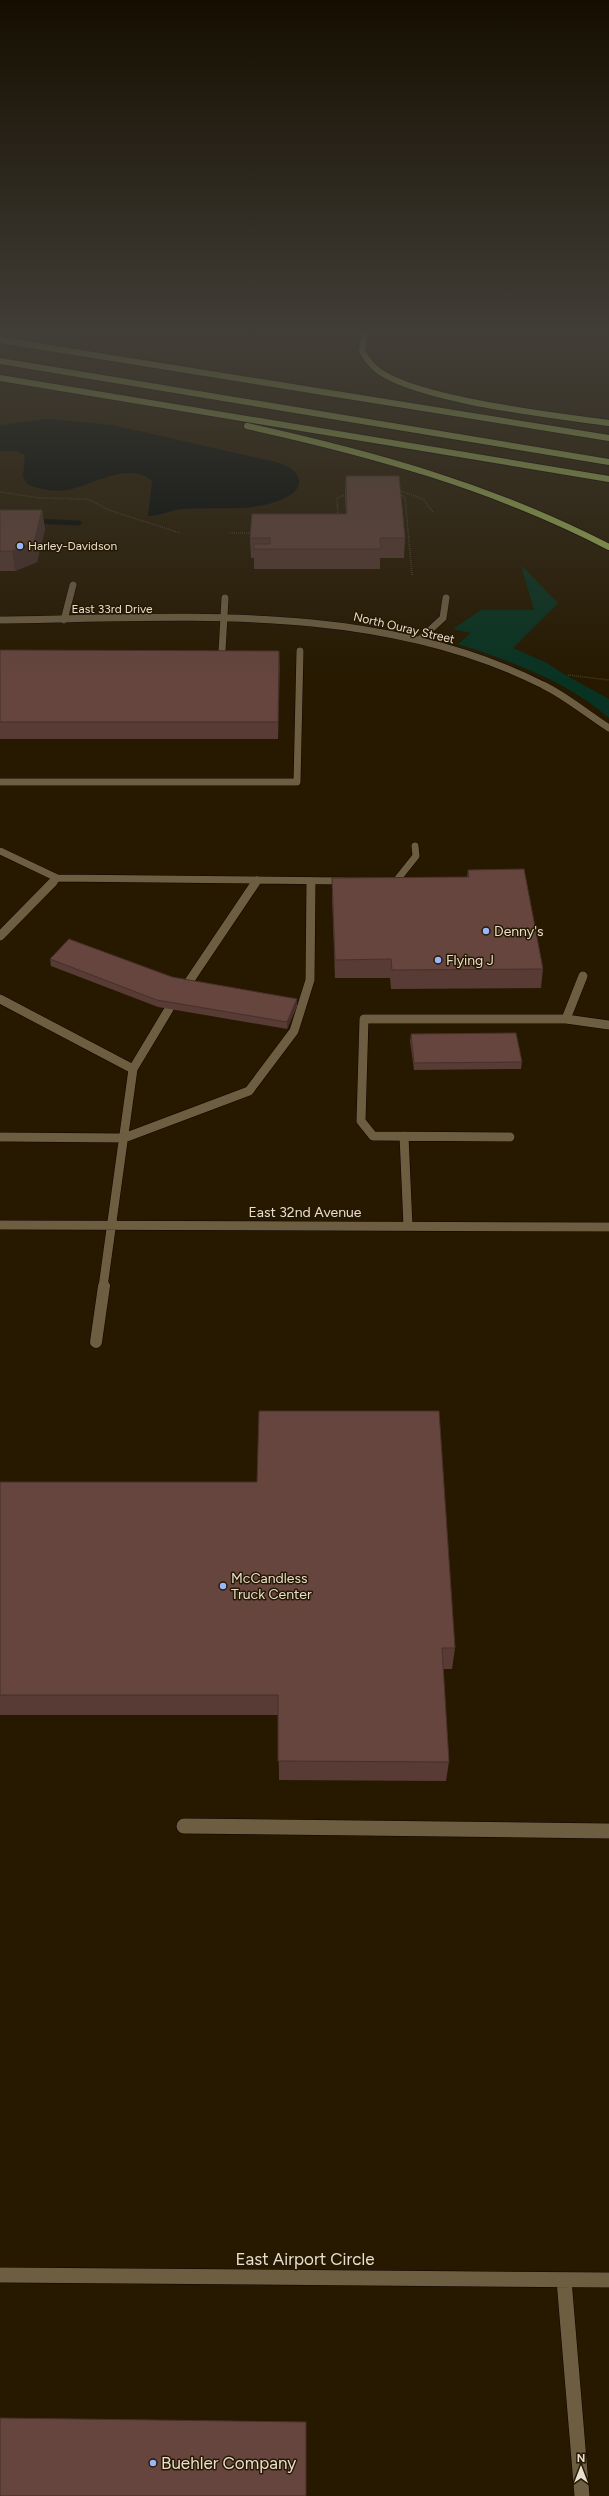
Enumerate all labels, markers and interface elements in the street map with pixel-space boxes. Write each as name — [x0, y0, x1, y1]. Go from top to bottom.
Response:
place label: Harley-Davidson — [28, 539, 117, 553]
marker: Harley-Davidson — [15, 541, 25, 551]
street label: East 33rd Drive — [71, 602, 153, 616]
street label: North Ouray Street — [352, 610, 456, 647]
place label: Denny's — [494, 923, 543, 940]
marker: Denny's — [481, 926, 491, 936]
place label: Flying J — [446, 952, 494, 969]
marker: Flying J — [433, 955, 443, 965]
street label: East 32nd Avenue — [249, 1204, 362, 1221]
place label: McCandless Truck Center — [231, 1570, 312, 1603]
marker: McCandless Truck Center — [218, 1581, 228, 1591]
street label: East Airport Circle — [236, 2249, 374, 2269]
north arrow — [561, 2448, 601, 2488]
text: N — [577, 2452, 585, 2465]
place label: Buehler Company — [161, 2453, 296, 2473]
marker: Buehler Company — [148, 2458, 158, 2468]

